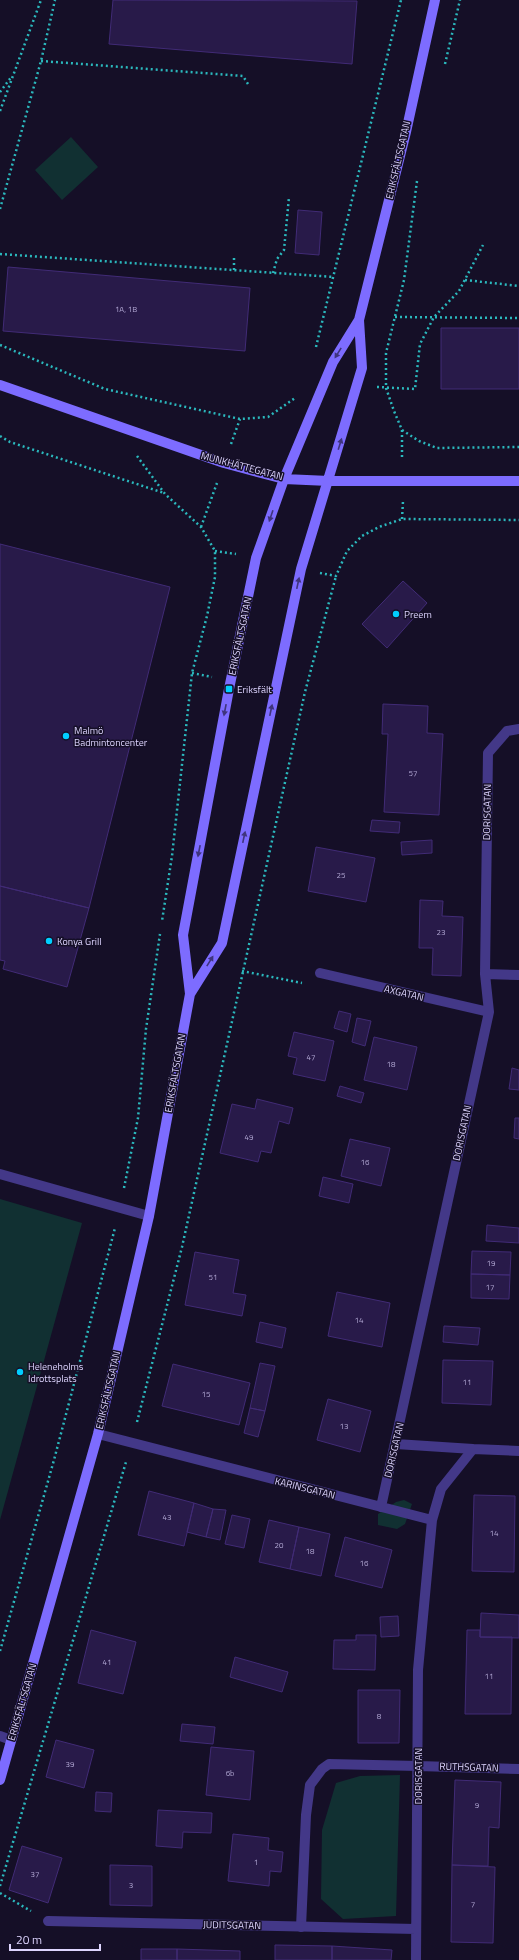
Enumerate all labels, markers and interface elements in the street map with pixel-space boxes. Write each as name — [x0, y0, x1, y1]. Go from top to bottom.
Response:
street label: ERIKSFÄLTSGATAN — [382, 119, 414, 201]
house number: 1A, 1B — [115, 303, 137, 315]
one-way arrow — [335, 347, 342, 359]
one-way arrow — [337, 437, 343, 449]
street label: MUNKHÄTTEGATAN — [199, 448, 285, 484]
one-way arrow — [268, 510, 274, 522]
one-way arrow — [296, 576, 302, 589]
street label: ERIKSFÄLTSGATAN — [224, 595, 256, 677]
place label: Preem — [404, 607, 432, 622]
marker: Preem — [391, 609, 401, 619]
place label: Eriksfält — [237, 682, 272, 697]
marker: Eriksfält — [224, 684, 234, 694]
one-way arrow — [269, 703, 275, 716]
one-way arrow — [222, 704, 228, 716]
place label: Malmö Badmintoncenter — [74, 723, 148, 750]
marker: Malmö Badmintoncenter — [61, 731, 71, 741]
house number: 57 — [409, 767, 417, 779]
street label: DORISGATAN — [479, 784, 495, 840]
one-way arrow — [242, 831, 248, 843]
one-way arrow — [196, 845, 202, 858]
house number: 25 — [337, 869, 346, 881]
house number: 23 — [437, 926, 445, 938]
place label: Konya Grill — [57, 934, 102, 949]
marker: Konya Grill — [44, 936, 54, 946]
one-way arrow — [207, 955, 214, 967]
street label: AXGATAN — [383, 981, 425, 1005]
street label: ERIKSFÄLTSGATAN — [161, 1032, 189, 1114]
house number: 47 — [307, 1051, 315, 1063]
house number: 18 — [387, 1058, 396, 1070]
street label: DORISGATAN — [449, 1104, 475, 1162]
house number: 49 — [245, 1131, 254, 1143]
house number: 16 — [361, 1156, 370, 1168]
house number: 19 — [487, 1257, 496, 1269]
house number: 51 — [209, 1271, 217, 1283]
house number: 17 — [486, 1281, 494, 1293]
house number: 14 — [355, 1314, 364, 1326]
street label: ERIKSFÄLTSGATAN — [92, 1349, 124, 1431]
place label: Heleneholms Idrottsplats — [28, 1359, 84, 1386]
marker: Heleneholms Idrottsplats — [15, 1367, 25, 1377]
house number: 11 — [463, 1376, 471, 1388]
house number: 15 — [202, 1388, 211, 1400]
house number: 13 — [340, 1420, 348, 1432]
street label: DORISGATAN — [380, 1421, 408, 1479]
street label: KARINSGATAN — [273, 1473, 337, 1503]
house number: 43 — [163, 1511, 171, 1523]
house number: 14 — [490, 1527, 499, 1539]
house number: 20 — [275, 1539, 284, 1551]
house number: 18 — [306, 1545, 315, 1557]
house number: 16 — [360, 1557, 369, 1569]
house number: 41 — [103, 1656, 111, 1668]
street label: ERIKSFÄLTSGATAN — [4, 1662, 40, 1742]
house number: 11 — [485, 1670, 493, 1682]
house number: 8 — [377, 1710, 382, 1722]
street label: DORISGATAN — [411, 1748, 426, 1804]
house number: 39 — [66, 1758, 75, 1770]
street label: RUTHSGATAN — [439, 1758, 499, 1776]
house number: 6b — [226, 1767, 234, 1779]
house number: 9 — [475, 1799, 480, 1811]
house number: 1 — [254, 1856, 258, 1868]
house number: 37 — [31, 1868, 39, 1880]
house number: 3 — [129, 1879, 133, 1891]
house number: 7 — [471, 1898, 475, 1910]
street label: JUDITSGATAN — [203, 1917, 261, 1933]
scale bar — [10, 1926, 100, 1952]
text: 20 m — [16, 1930, 42, 1949]

